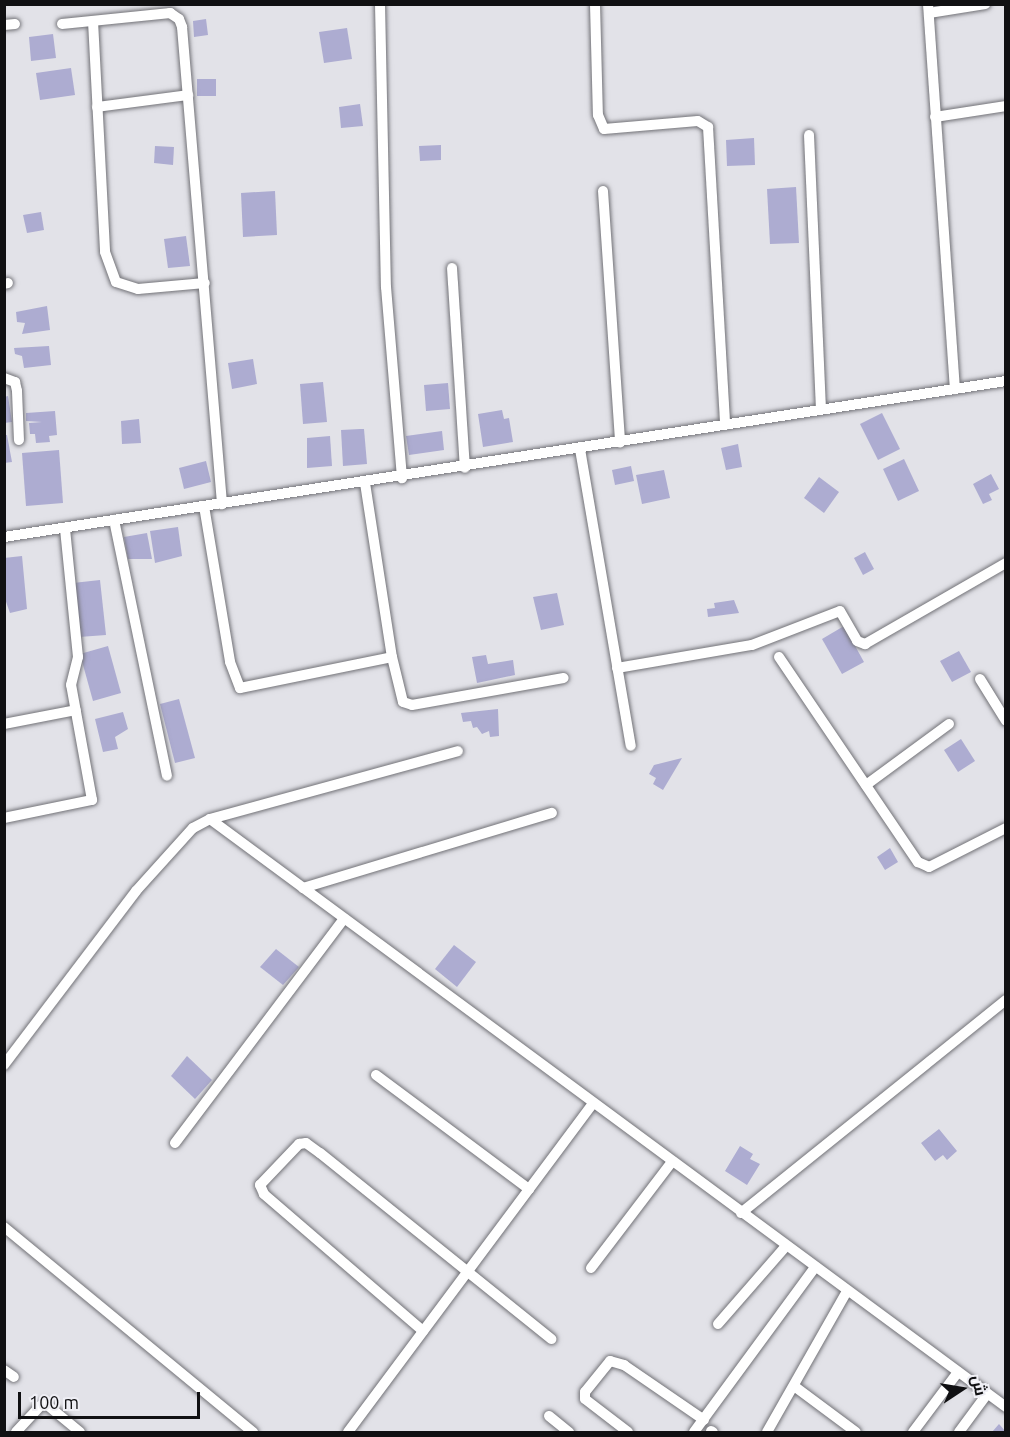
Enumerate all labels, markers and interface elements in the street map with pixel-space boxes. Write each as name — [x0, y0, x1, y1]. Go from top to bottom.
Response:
north arrow — [932, 1359, 992, 1419]
text: ش — [969, 1373, 991, 1397]
scale bar — [21, 1380, 202, 1418]
text: 100 m — [29, 1392, 79, 1412]

